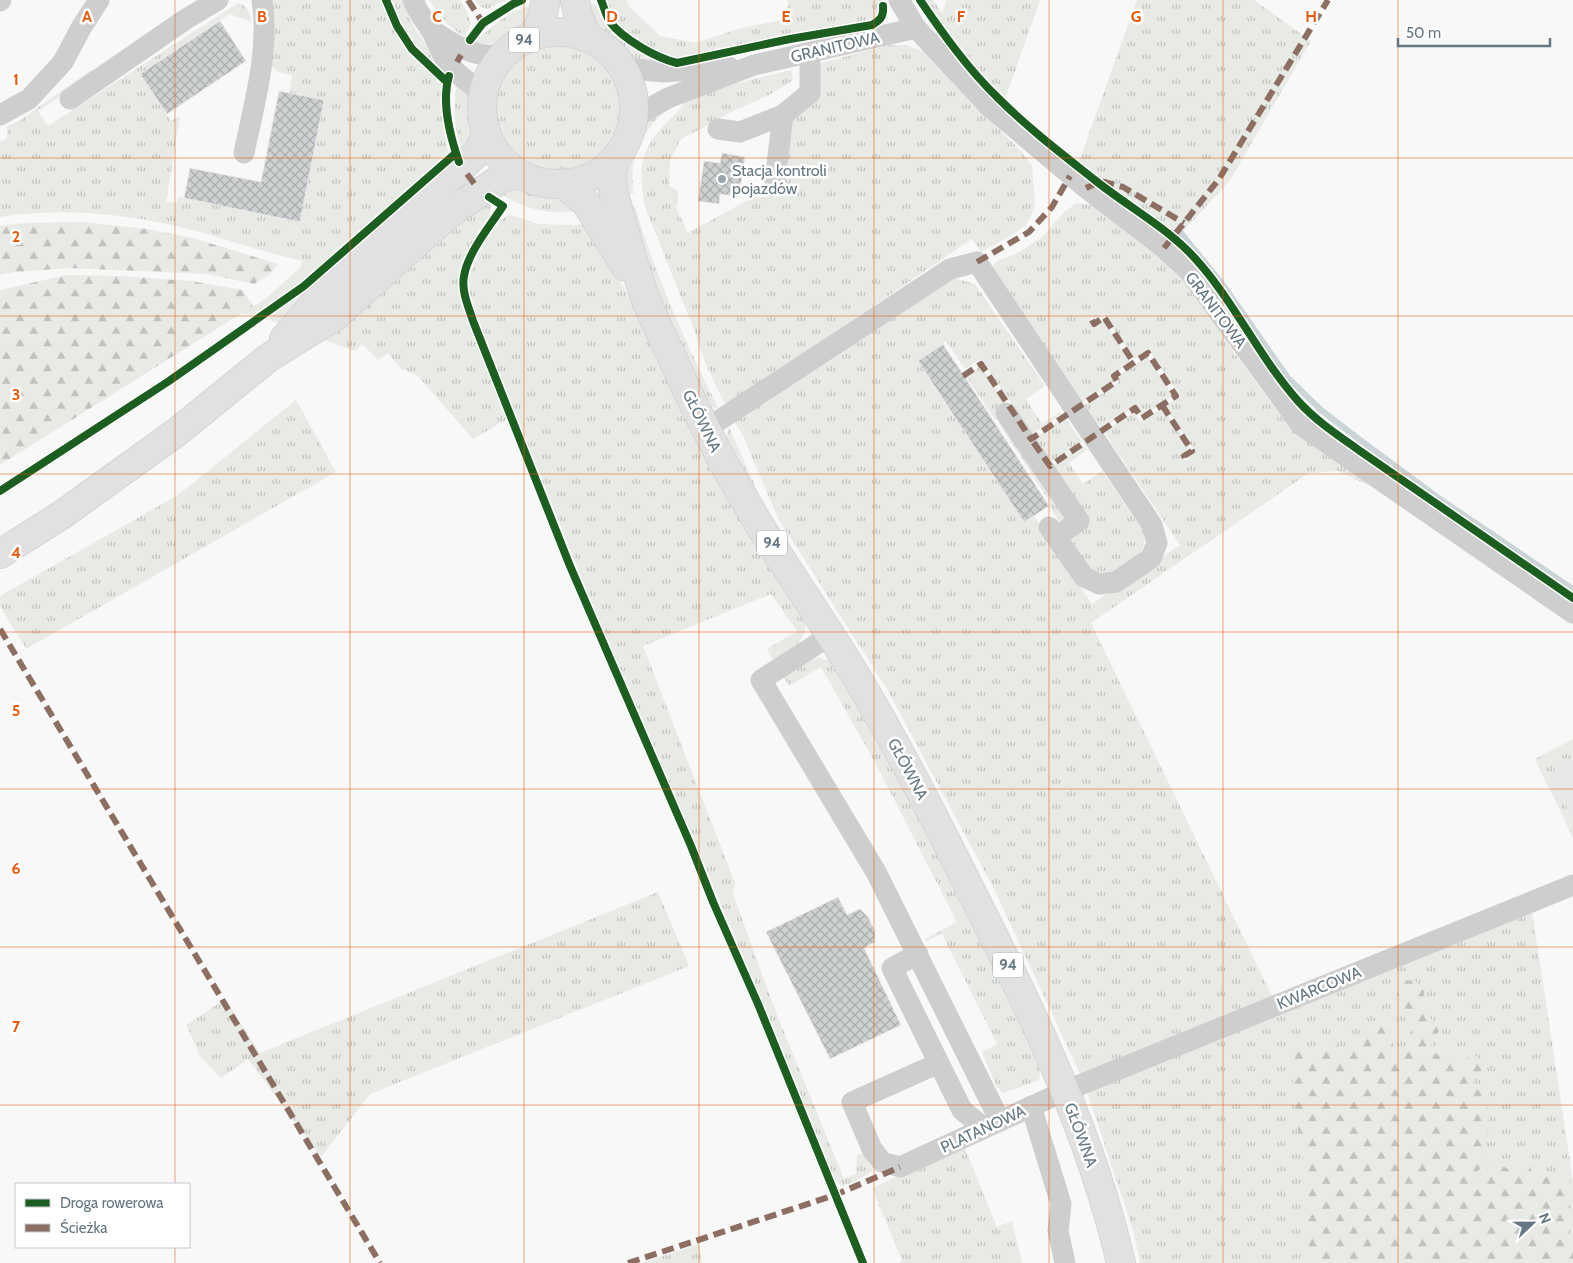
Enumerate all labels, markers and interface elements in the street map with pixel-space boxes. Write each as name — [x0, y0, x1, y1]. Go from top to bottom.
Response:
text: A — [82, 7, 92, 26]
text: B — [257, 7, 267, 26]
text: C — [432, 7, 442, 26]
text: D — [606, 7, 618, 26]
text: E — [781, 7, 791, 26]
text: F — [957, 7, 966, 26]
text: G — [1131, 7, 1141, 26]
text: H — [1305, 7, 1317, 26]
scale bar — [1398, 15, 1550, 47]
text: 50 m — [1406, 24, 1441, 42]
road number: 94 — [509, 28, 539, 52]
street label: GRANITOWA — [789, 28, 881, 66]
text: 1 — [13, 70, 19, 89]
place label: Stacja kontroli pojazdów — [732, 161, 827, 198]
marker: Stacja kontroli pojazdów — [716, 173, 728, 185]
text: 2 — [12, 227, 20, 246]
street label: GRANITOWA — [1181, 268, 1251, 352]
text: 3 — [12, 385, 20, 404]
street label: GŁÓWNA — [679, 387, 725, 455]
road number: 94 — [757, 530, 787, 556]
text: 4 — [11, 543, 21, 562]
text: 5 — [12, 701, 20, 720]
street label: GŁÓWNA — [884, 735, 932, 803]
text: 6 — [12, 859, 21, 878]
road number: 94 — [993, 952, 1023, 978]
street label: KWARCOWA — [1274, 962, 1364, 1014]
text: 7 — [12, 1017, 21, 1036]
street label: GŁÓWNA — [1061, 1100, 1101, 1170]
street label: PLATANOWA — [938, 1101, 1029, 1157]
legend — [15, 1183, 190, 1248]
text: Droga rowerowa — [60, 1194, 164, 1212]
north arrow — [1508, 1198, 1558, 1248]
text: N — [1535, 1210, 1555, 1226]
text: Ścieżka — [60, 1218, 108, 1237]

